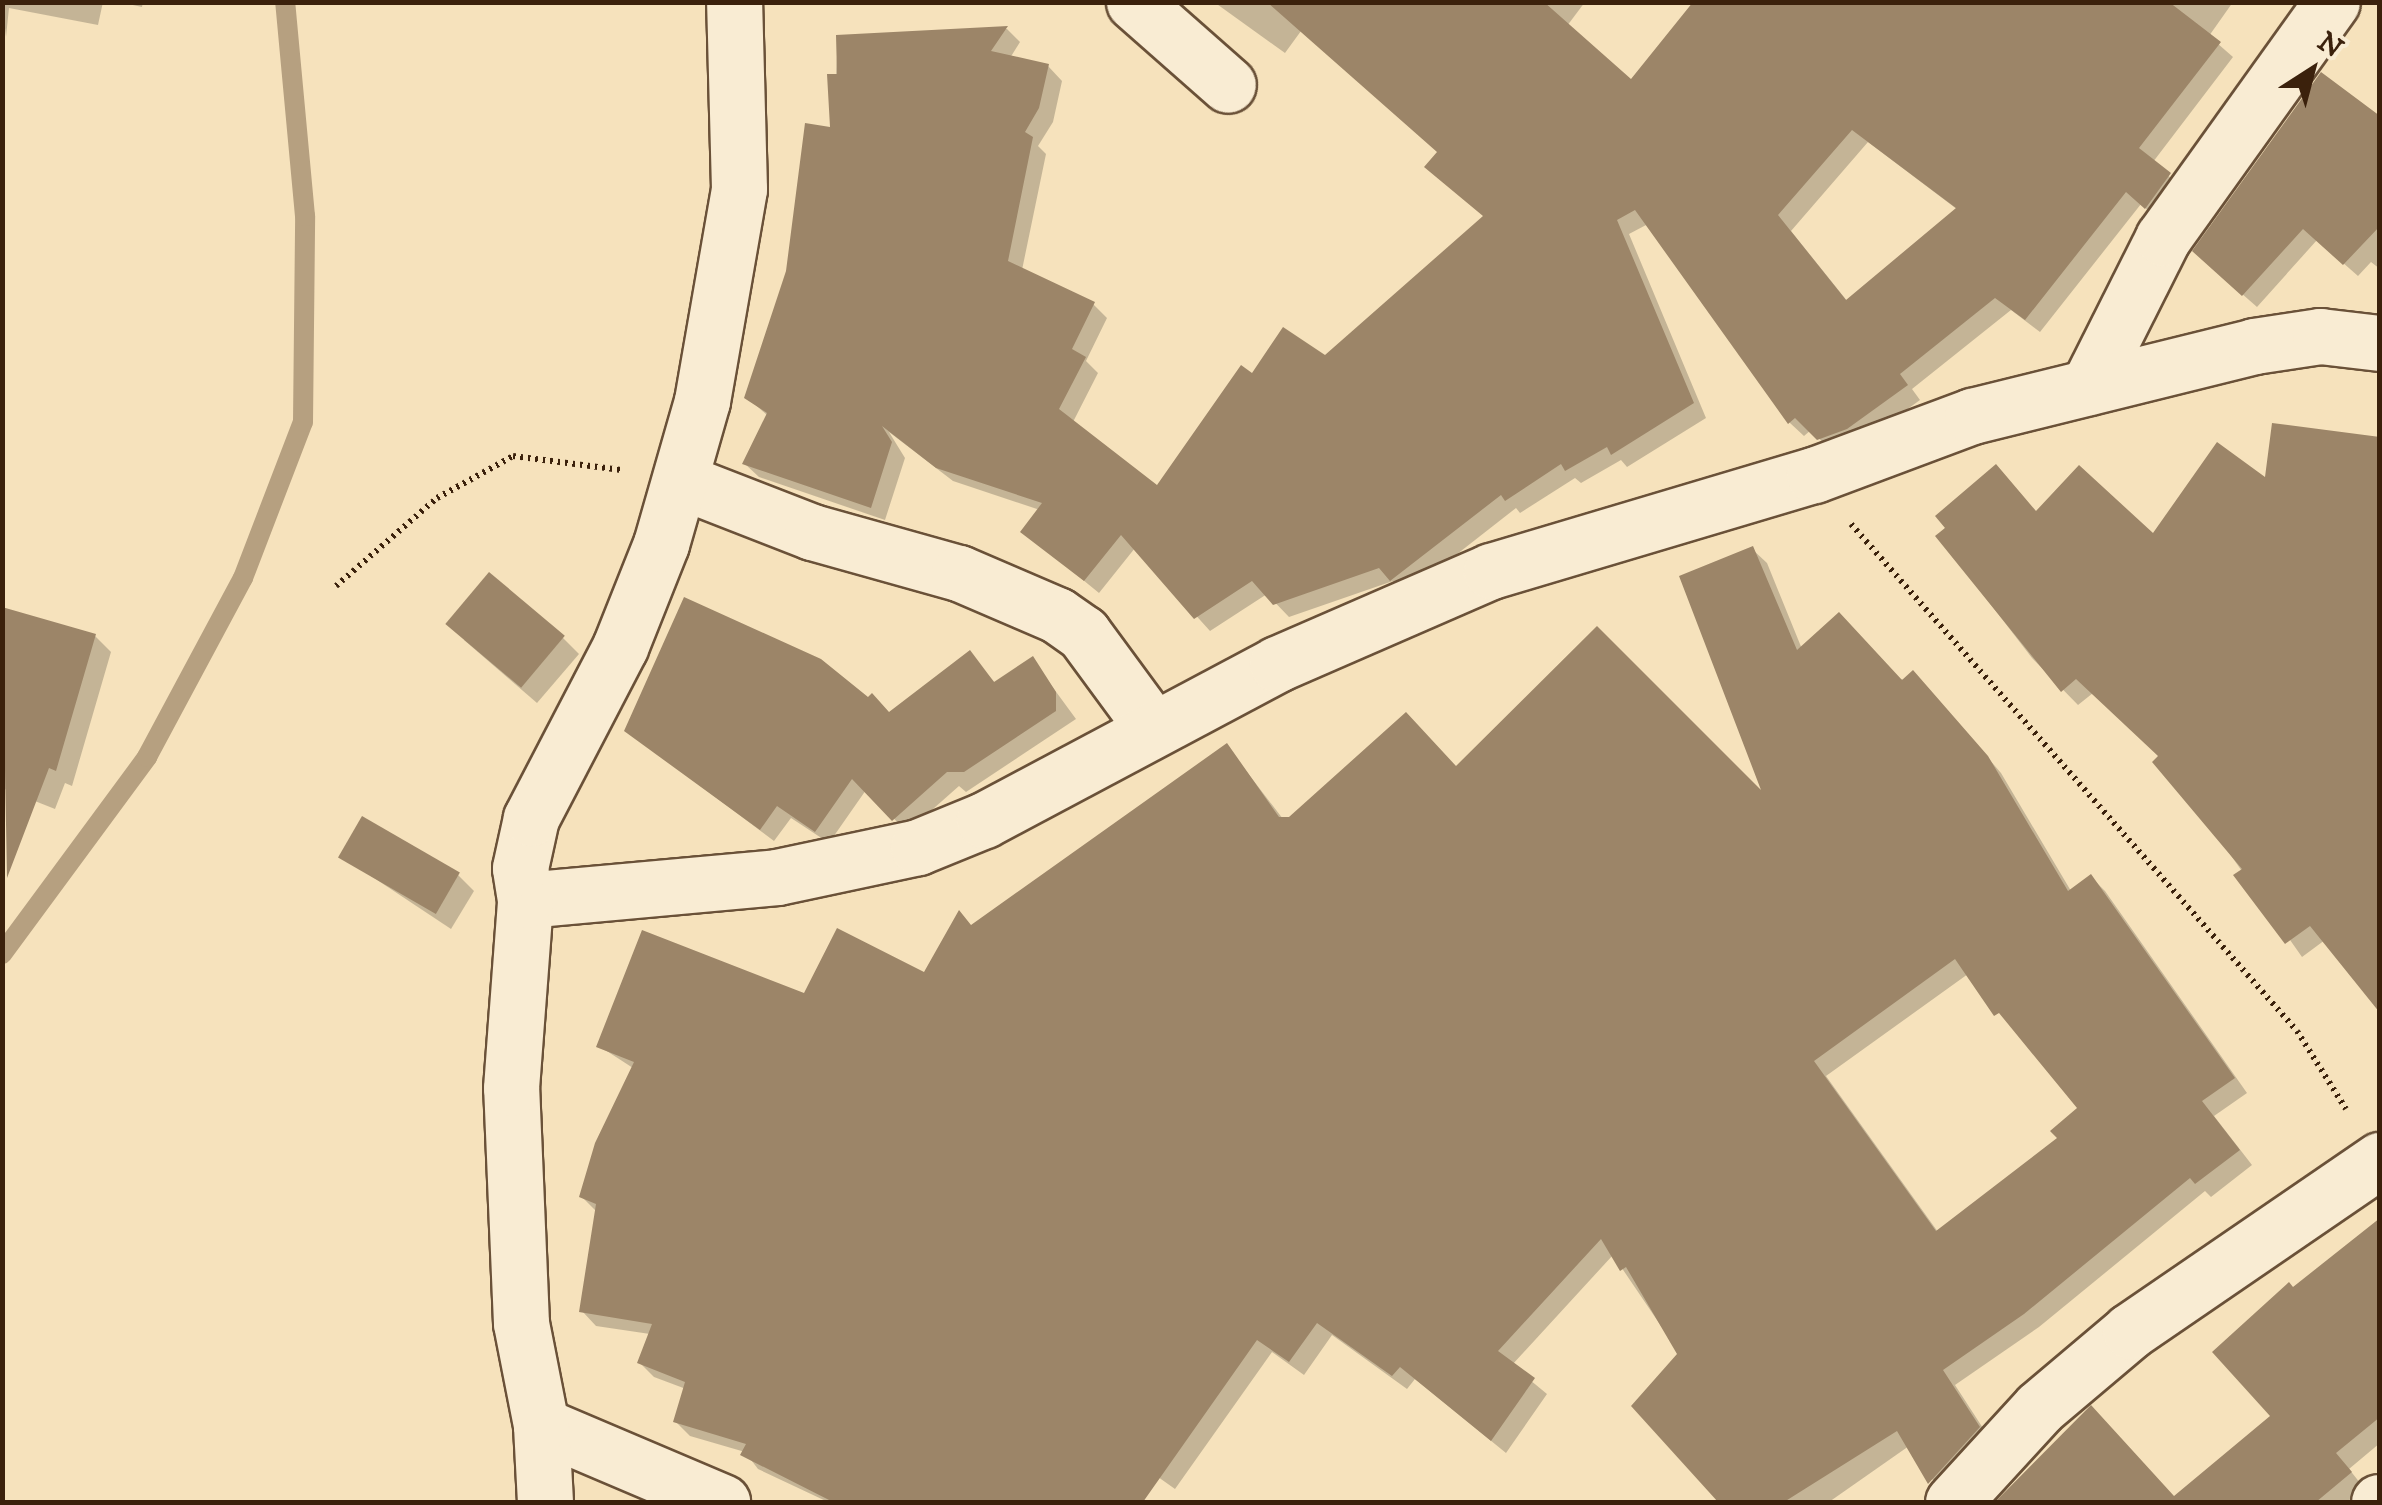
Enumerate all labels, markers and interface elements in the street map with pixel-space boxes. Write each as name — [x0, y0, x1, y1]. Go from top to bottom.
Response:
north arrow — [2262, 20, 2362, 120]
text: N — [2310, 24, 2350, 66]

